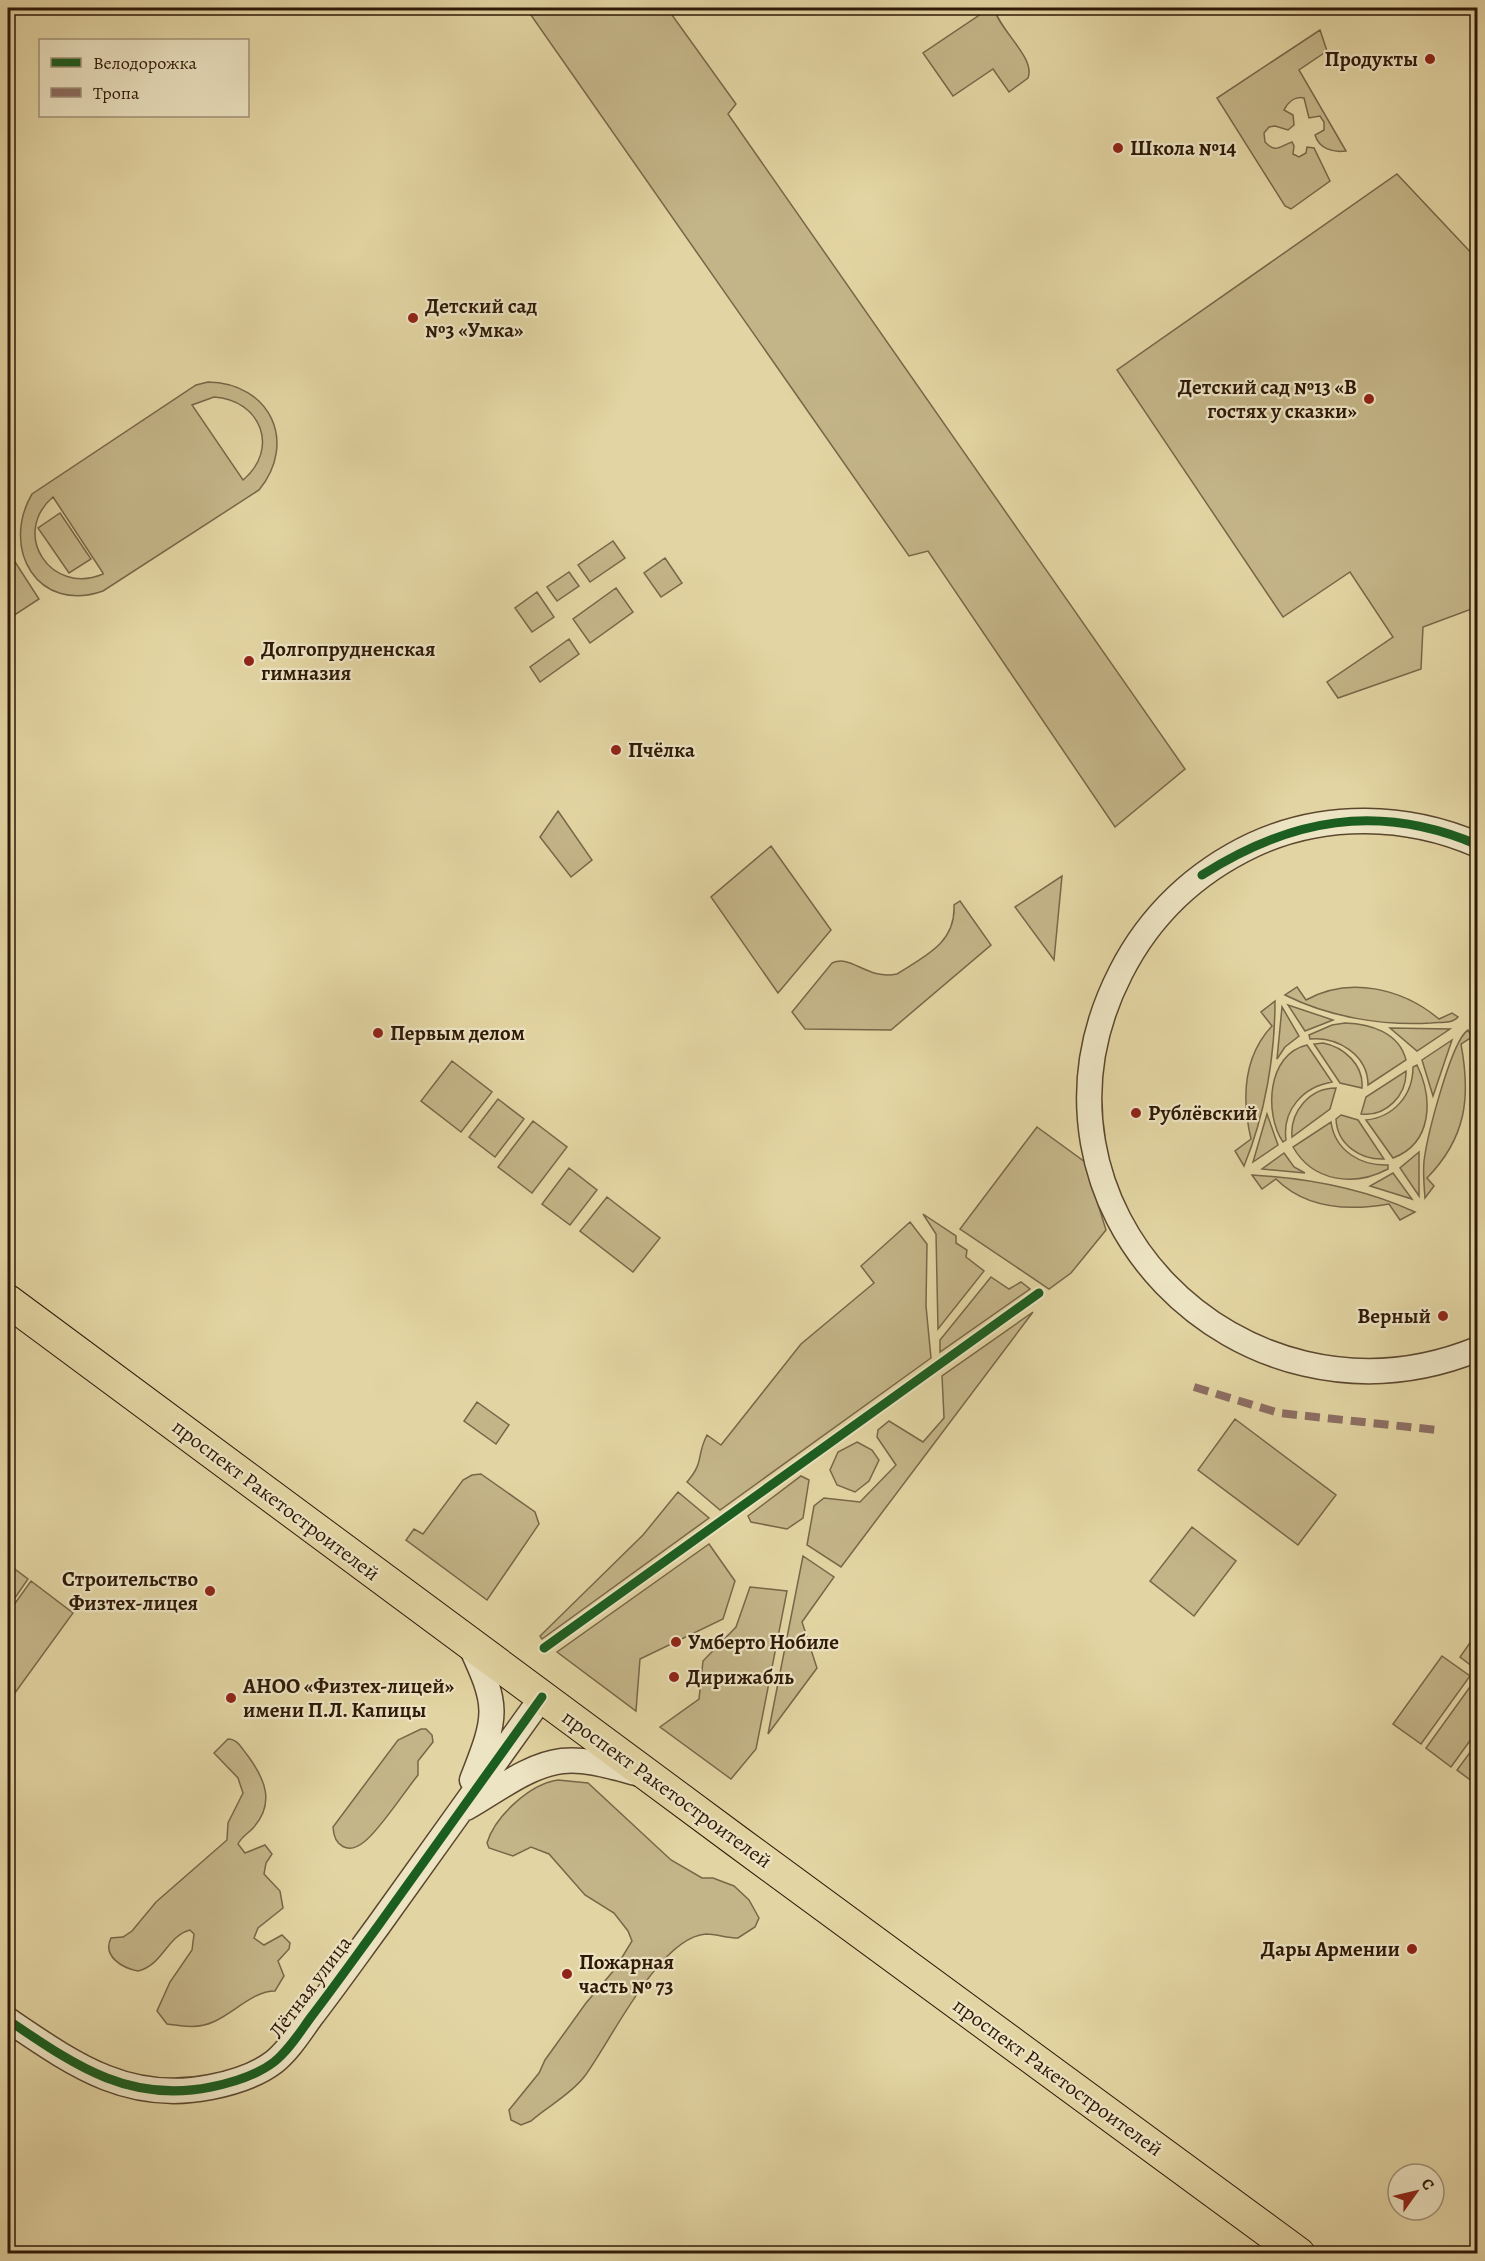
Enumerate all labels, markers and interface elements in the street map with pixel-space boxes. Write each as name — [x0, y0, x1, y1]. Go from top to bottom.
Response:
legend — [39, 39, 249, 117]
place label: Продукты — [1324, 45, 1418, 73]
text: Велодорожка — [93, 51, 198, 75]
marker: Продукты — [1423, 52, 1437, 66]
text: Тропа — [93, 81, 140, 105]
place label: Школа №14 — [1130, 134, 1237, 162]
marker: Школа №14 — [1111, 141, 1125, 155]
place label: Детский сад №3 «Умка» — [425, 292, 537, 344]
marker: Детский сад №3 «Умка» — [406, 311, 420, 325]
place label: Детский сад №13 «В гостях у сказки» — [1178, 373, 1357, 425]
marker: Детский сад №13 «В гостях у сказки» — [1362, 392, 1376, 406]
place label: Долгопрудненская гимназия — [261, 635, 436, 687]
marker: Долгопрудненская гимназия — [242, 654, 256, 668]
place label: Пчёлка — [628, 736, 695, 764]
marker: Пчёлка — [609, 743, 623, 757]
place label: Первым делом — [390, 1019, 525, 1047]
marker: Первым делом — [371, 1026, 385, 1040]
place label: Рублёвский — [1148, 1099, 1258, 1127]
marker: Рублёвский — [1129, 1106, 1143, 1120]
place label: Верный — [1357, 1302, 1431, 1330]
marker: Верный — [1436, 1309, 1450, 1323]
street label: проспект Ракетостроителей — [167, 1413, 385, 1587]
place label: Строительство Физтех-лицея — [62, 1565, 198, 1617]
marker: Строительство Физтех-лицея — [203, 1584, 217, 1598]
place label: Умберто Нобиле — [688, 1628, 839, 1656]
marker: Умберто Нобиле — [669, 1635, 683, 1649]
place label: Дирижабль — [686, 1663, 794, 1691]
marker: Дирижабль — [667, 1670, 681, 1684]
place label: АНОО «Физтех-лицей» имени П.Л. Капицы — [242, 1672, 454, 1724]
marker: АНОО «Физтех-лицей» имени П.Л. Капицы — [224, 1691, 238, 1705]
street label: проспект Ракетостроителей — [556, 1703, 778, 1875]
street label: Лётная улица — [262, 1930, 358, 2044]
place label: Дары Армении — [1261, 1935, 1400, 1963]
marker: Дары Армении — [1405, 1942, 1419, 1956]
place label: Пожарная часть № 73 — [579, 1948, 674, 2000]
marker: Пожарная часть № 73 — [560, 1967, 574, 1981]
street label: проспект Ракетостроителей — [947, 1991, 1169, 2163]
north arrow — [1386, 2162, 1446, 2222]
text: С — [1416, 2174, 1440, 2195]

